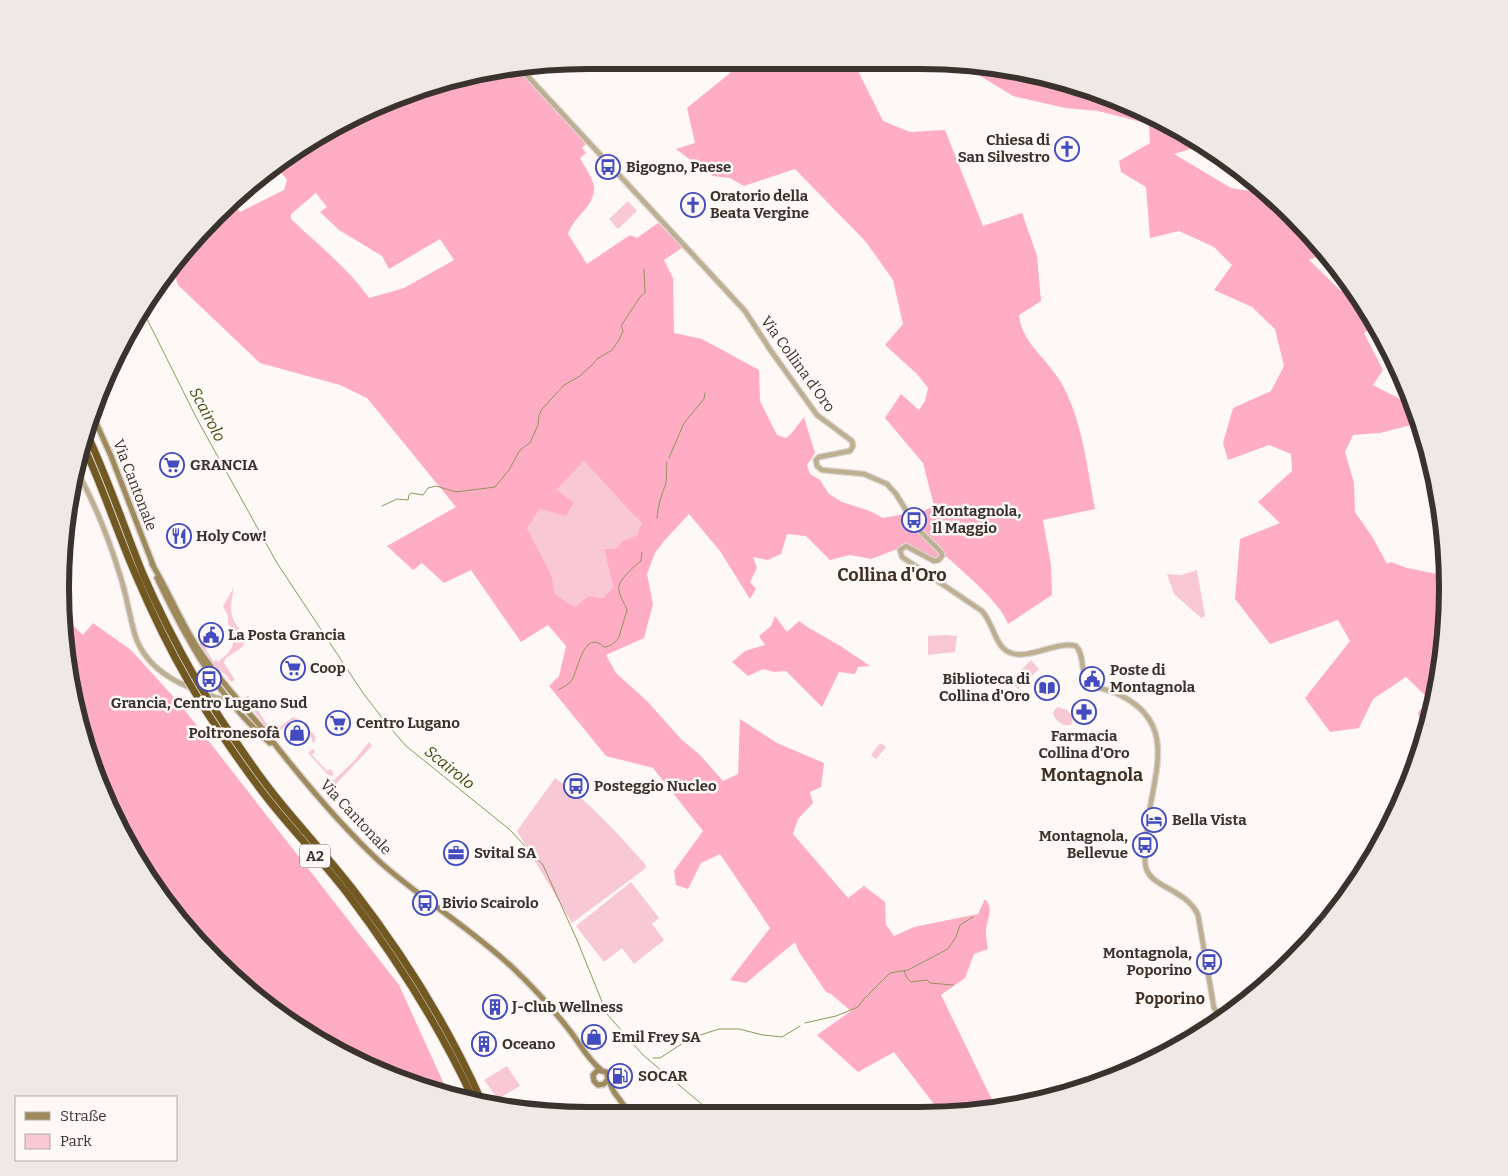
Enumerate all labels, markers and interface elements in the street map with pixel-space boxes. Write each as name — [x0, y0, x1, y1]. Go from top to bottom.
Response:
place label: Chiesa di San Silvestro — [958, 131, 1050, 166]
church icon: Chiesa di San Silvestro — [1054, 136, 1080, 162]
bus stop icon: Bigogno, Paese — [595, 154, 621, 180]
place label: Bigogno, Paese — [626, 158, 731, 176]
place label: Oratorio della Beata Vergine — [710, 187, 809, 222]
church icon: Oratorio della Beata Vergine — [680, 192, 706, 218]
street label: Via Collina d'Oro — [757, 312, 839, 416]
water label: Scairolo — [185, 384, 230, 445]
street label: Via Cantonale — [109, 437, 161, 533]
supermarket icon: GRANCIA — [159, 452, 185, 478]
place label: GRANCIA — [190, 456, 258, 474]
place label: Montagnola, Il Maggio — [932, 502, 1021, 537]
bus stop icon: Montagnola, Il Maggio — [901, 507, 927, 533]
restaurant icon: Holy Cow! — [166, 523, 192, 549]
place label: Holy Cow! — [196, 527, 267, 545]
district label: Collina d'Oro — [837, 564, 947, 586]
public building icon: La Posta Grancia — [198, 622, 224, 648]
place label: La Posta Grancia — [228, 626, 346, 644]
supermarket icon: Coop — [280, 655, 306, 681]
place label: Coop — [310, 659, 346, 677]
place label: Poste di Montagnola — [1110, 661, 1196, 696]
bus stop icon: Grancia, Centro Lugano Sud — [196, 666, 222, 692]
public building icon: Poste di Montagnola — [1079, 666, 1105, 692]
place label: Biblioteca di Collina d'Oro — [939, 670, 1030, 705]
library icon: Biblioteca di Collina d'Oro — [1034, 675, 1060, 701]
place label: Grancia, Centro Lugano Sud — [111, 694, 307, 712]
pharmacy icon: Farmacia Collina d'Oro — [1071, 699, 1097, 725]
supermarket icon: Centro Lugano — [325, 710, 351, 736]
place label: Centro Lugano — [356, 714, 460, 732]
shop icon: Poltronesofà — [284, 720, 310, 746]
place label: Poltronesofà — [188, 724, 281, 742]
place label: Farmacia Collina d'Oro — [1038, 727, 1130, 762]
water label: Scairolo — [421, 742, 479, 793]
district label: Montagnola — [1041, 764, 1143, 786]
bus stop icon: Posteggio Nucleo — [563, 773, 589, 799]
street label: Via Cantonale — [317, 776, 395, 858]
place label: Posteggio Nucleo — [594, 777, 717, 795]
hotel icon: Bella Vista — [1141, 807, 1167, 833]
place label: Bella Vista — [1172, 811, 1247, 829]
place label: Montagnola, Bellevue — [1039, 827, 1128, 862]
bus stop icon: Montagnola, Bellevue — [1132, 832, 1158, 858]
office icon: Svital SA — [443, 840, 469, 866]
road number: A2 — [300, 844, 330, 868]
place label: Svital SA — [474, 844, 537, 862]
bus stop icon: Bivio Scairolo — [412, 890, 438, 916]
place label: Bivio Scairolo — [442, 894, 539, 912]
place label: Montagnola, Poporino — [1103, 944, 1192, 979]
bus stop icon: Montagnola, Poporino — [1196, 949, 1222, 975]
district label: Poporino — [1135, 989, 1205, 1008]
building icon: J-Club Wellness — [482, 994, 508, 1020]
place label: J-Club Wellness — [511, 998, 623, 1016]
shop icon: Emil Frey SA — [581, 1024, 607, 1050]
place label: Emil Frey SA — [612, 1028, 701, 1046]
building icon: Oceano — [471, 1031, 497, 1057]
place label: Oceano — [502, 1035, 556, 1053]
fuel station icon: SOCAR — [607, 1063, 633, 1089]
place label: SOCAR — [638, 1067, 688, 1085]
legend — [15, 1096, 178, 1161]
text: Straße — [60, 1107, 106, 1125]
text: Park — [60, 1132, 92, 1150]

